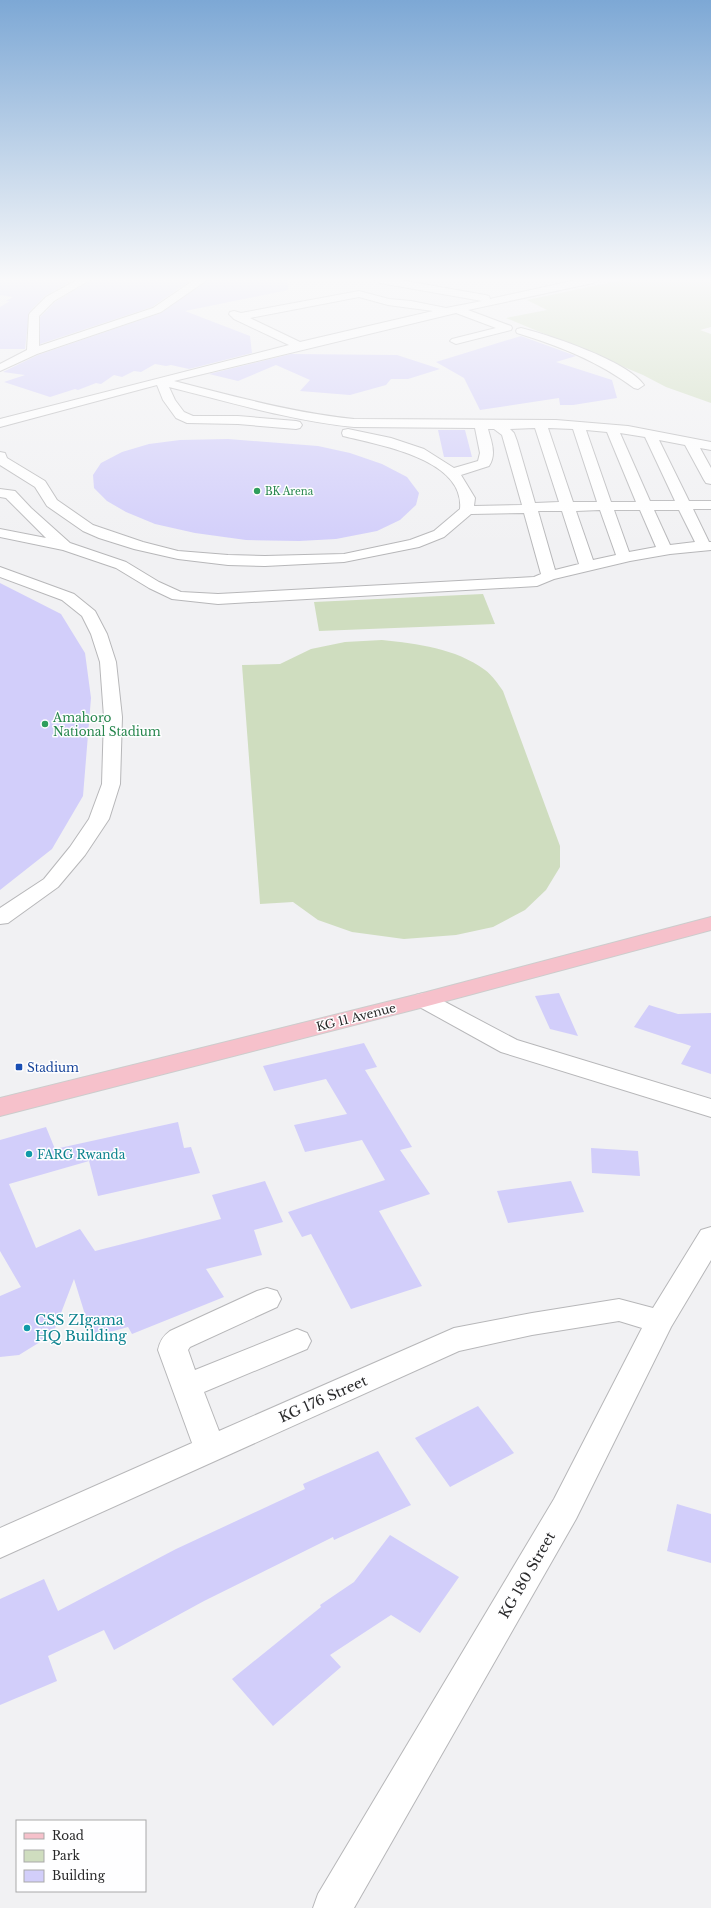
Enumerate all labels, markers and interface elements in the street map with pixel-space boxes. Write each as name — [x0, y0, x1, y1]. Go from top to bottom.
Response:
place label: BK Arena — [265, 485, 314, 498]
marker: BK Arena — [252, 486, 262, 496]
place label: Amahoro National Stadium — [52, 710, 161, 739]
marker: Amahoro National Stadium — [40, 719, 50, 729]
street label: KG 11 Avenue — [314, 1000, 398, 1034]
place label: Stadium — [27, 1060, 79, 1075]
marker: Stadium — [14, 1062, 24, 1072]
place label: FARG Rwanda — [37, 1147, 126, 1162]
marker: FARG Rwanda — [24, 1149, 34, 1159]
place label: CSS ZIgama HQ Building — [35, 1311, 127, 1345]
marker: CSS ZIgama HQ Building — [22, 1323, 32, 1333]
street label: KG 176 Street — [276, 1371, 371, 1426]
street label: KG 180 Street — [495, 1528, 559, 1622]
legend — [16, 1820, 146, 1892]
text: Road — [52, 1828, 84, 1843]
text: Park — [52, 1848, 80, 1863]
text: Building — [52, 1868, 106, 1883]

